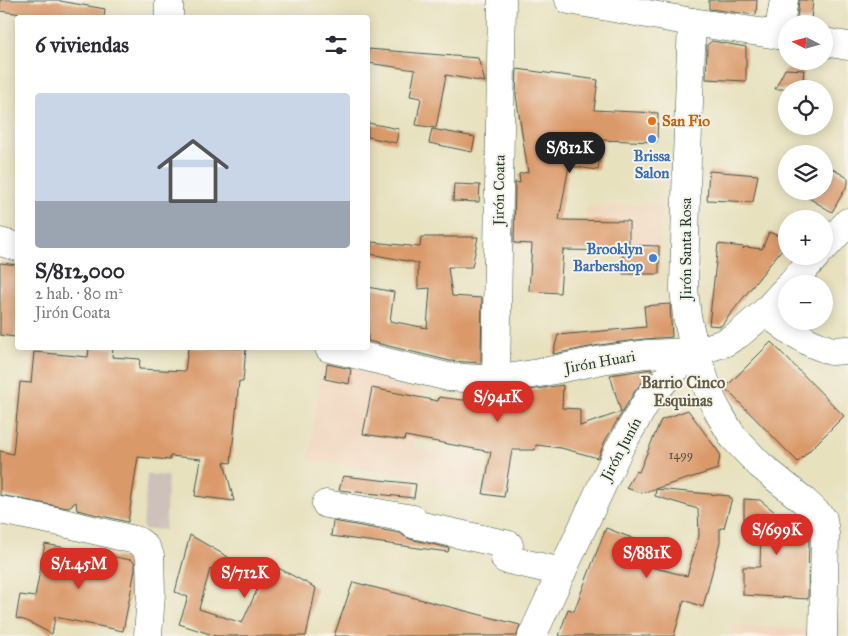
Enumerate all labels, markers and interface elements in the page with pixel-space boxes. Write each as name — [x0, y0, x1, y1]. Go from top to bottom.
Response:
north arrow — [778, 15, 832, 70]
map controls — [778, 15, 833, 330]
icon: filters — [322, 31, 350, 59]
text: 6 viviendas — [35, 32, 129, 58]
button: locate — [778, 80, 833, 135]
place label: San Fio — [662, 112, 710, 130]
marker: San Fio — [646, 115, 658, 127]
icon: home — [148, 126, 238, 216]
pin: S/812K — [529, 132, 611, 174]
marker: Brissa Salon — [646, 133, 658, 145]
text: S/812K — [546, 138, 594, 157]
button: layers — [778, 145, 833, 200]
place label: Brissa Salon — [634, 147, 671, 182]
street label: Jirón Coata — [489, 154, 510, 227]
street label: Jirón Santa Rosa — [677, 197, 696, 302]
button: + — [778, 210, 833, 265]
place label: Brooklyn Barbershop — [573, 240, 644, 276]
marker: Brooklyn Barbershop — [647, 252, 659, 264]
text: S/812,000 — [35, 258, 125, 284]
button: − — [778, 275, 833, 330]
text: 2 hab. · 80 m² — [35, 284, 123, 303]
text: Jirón Coata — [35, 303, 110, 322]
street label: Jirón Huari — [561, 347, 637, 378]
district label: Barrio Cinco Esquinas — [641, 373, 725, 411]
pin: S/941K — [457, 380, 539, 423]
text: S/941K — [474, 387, 522, 406]
street label: Jirón Junín — [596, 414, 646, 486]
house number: 1499 — [669, 448, 693, 462]
pin: S/699K — [736, 514, 818, 556]
text: S/699K — [752, 520, 802, 539]
pin: S/881K — [606, 536, 688, 579]
text: S/881K — [623, 543, 671, 562]
pin: S/1.45M — [33, 548, 125, 590]
text: S/1.45M — [51, 554, 107, 573]
pin: S/712K — [204, 556, 286, 599]
text: S/712K — [221, 563, 269, 582]

